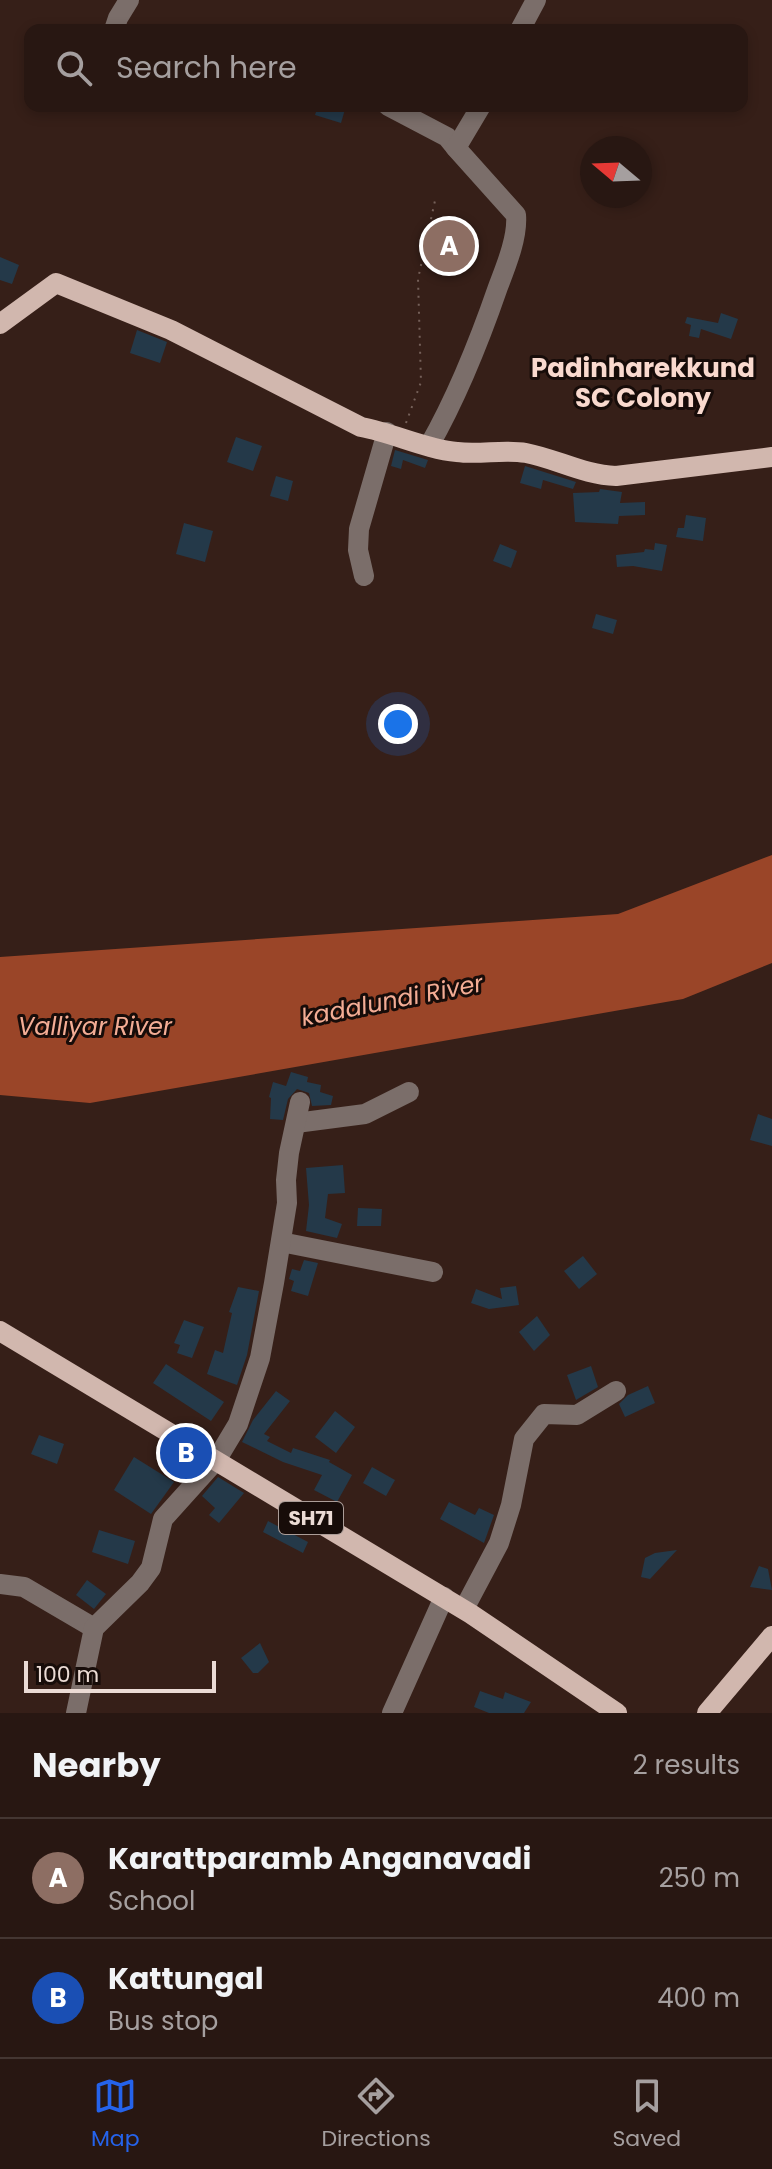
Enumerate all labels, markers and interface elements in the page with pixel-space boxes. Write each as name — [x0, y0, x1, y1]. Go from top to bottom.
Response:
search box — [24, 24, 748, 112]
icon: search — [52, 46, 96, 90]
text: Search here — [116, 46, 297, 89]
north arrow — [580, 136, 652, 208]
pin: A — [423, 216, 475, 276]
district label: Padinharekkund SC Colony — [531, 350, 755, 416]
your location — [378, 704, 418, 744]
water label: kadalundi River — [298, 966, 487, 1034]
water label: Valliyar River — [18, 1010, 173, 1043]
pin: B — [160, 1423, 212, 1483]
road number: SH71 — [279, 1502, 343, 1534]
scale bar — [24, 1657, 216, 1693]
text: 100 m — [36, 1659, 99, 1690]
text: Nearby — [32, 1741, 161, 1789]
text: 2 results — [633, 1747, 740, 1783]
text: Karattparamb Anganavadi — [108, 1837, 531, 1880]
text: A — [48, 1860, 68, 1896]
text: 250 m — [659, 1860, 740, 1896]
text: School — [108, 1883, 195, 1919]
text: Kattungal — [108, 1957, 264, 2000]
text: B — [49, 1980, 67, 2016]
text: 400 m — [657, 1980, 740, 2016]
text: Bus stop — [108, 2003, 218, 2039]
tab: Map — [91, 2074, 140, 2155]
tab: Directions — [321, 2074, 431, 2155]
tab: Saved — [612, 2074, 681, 2155]

